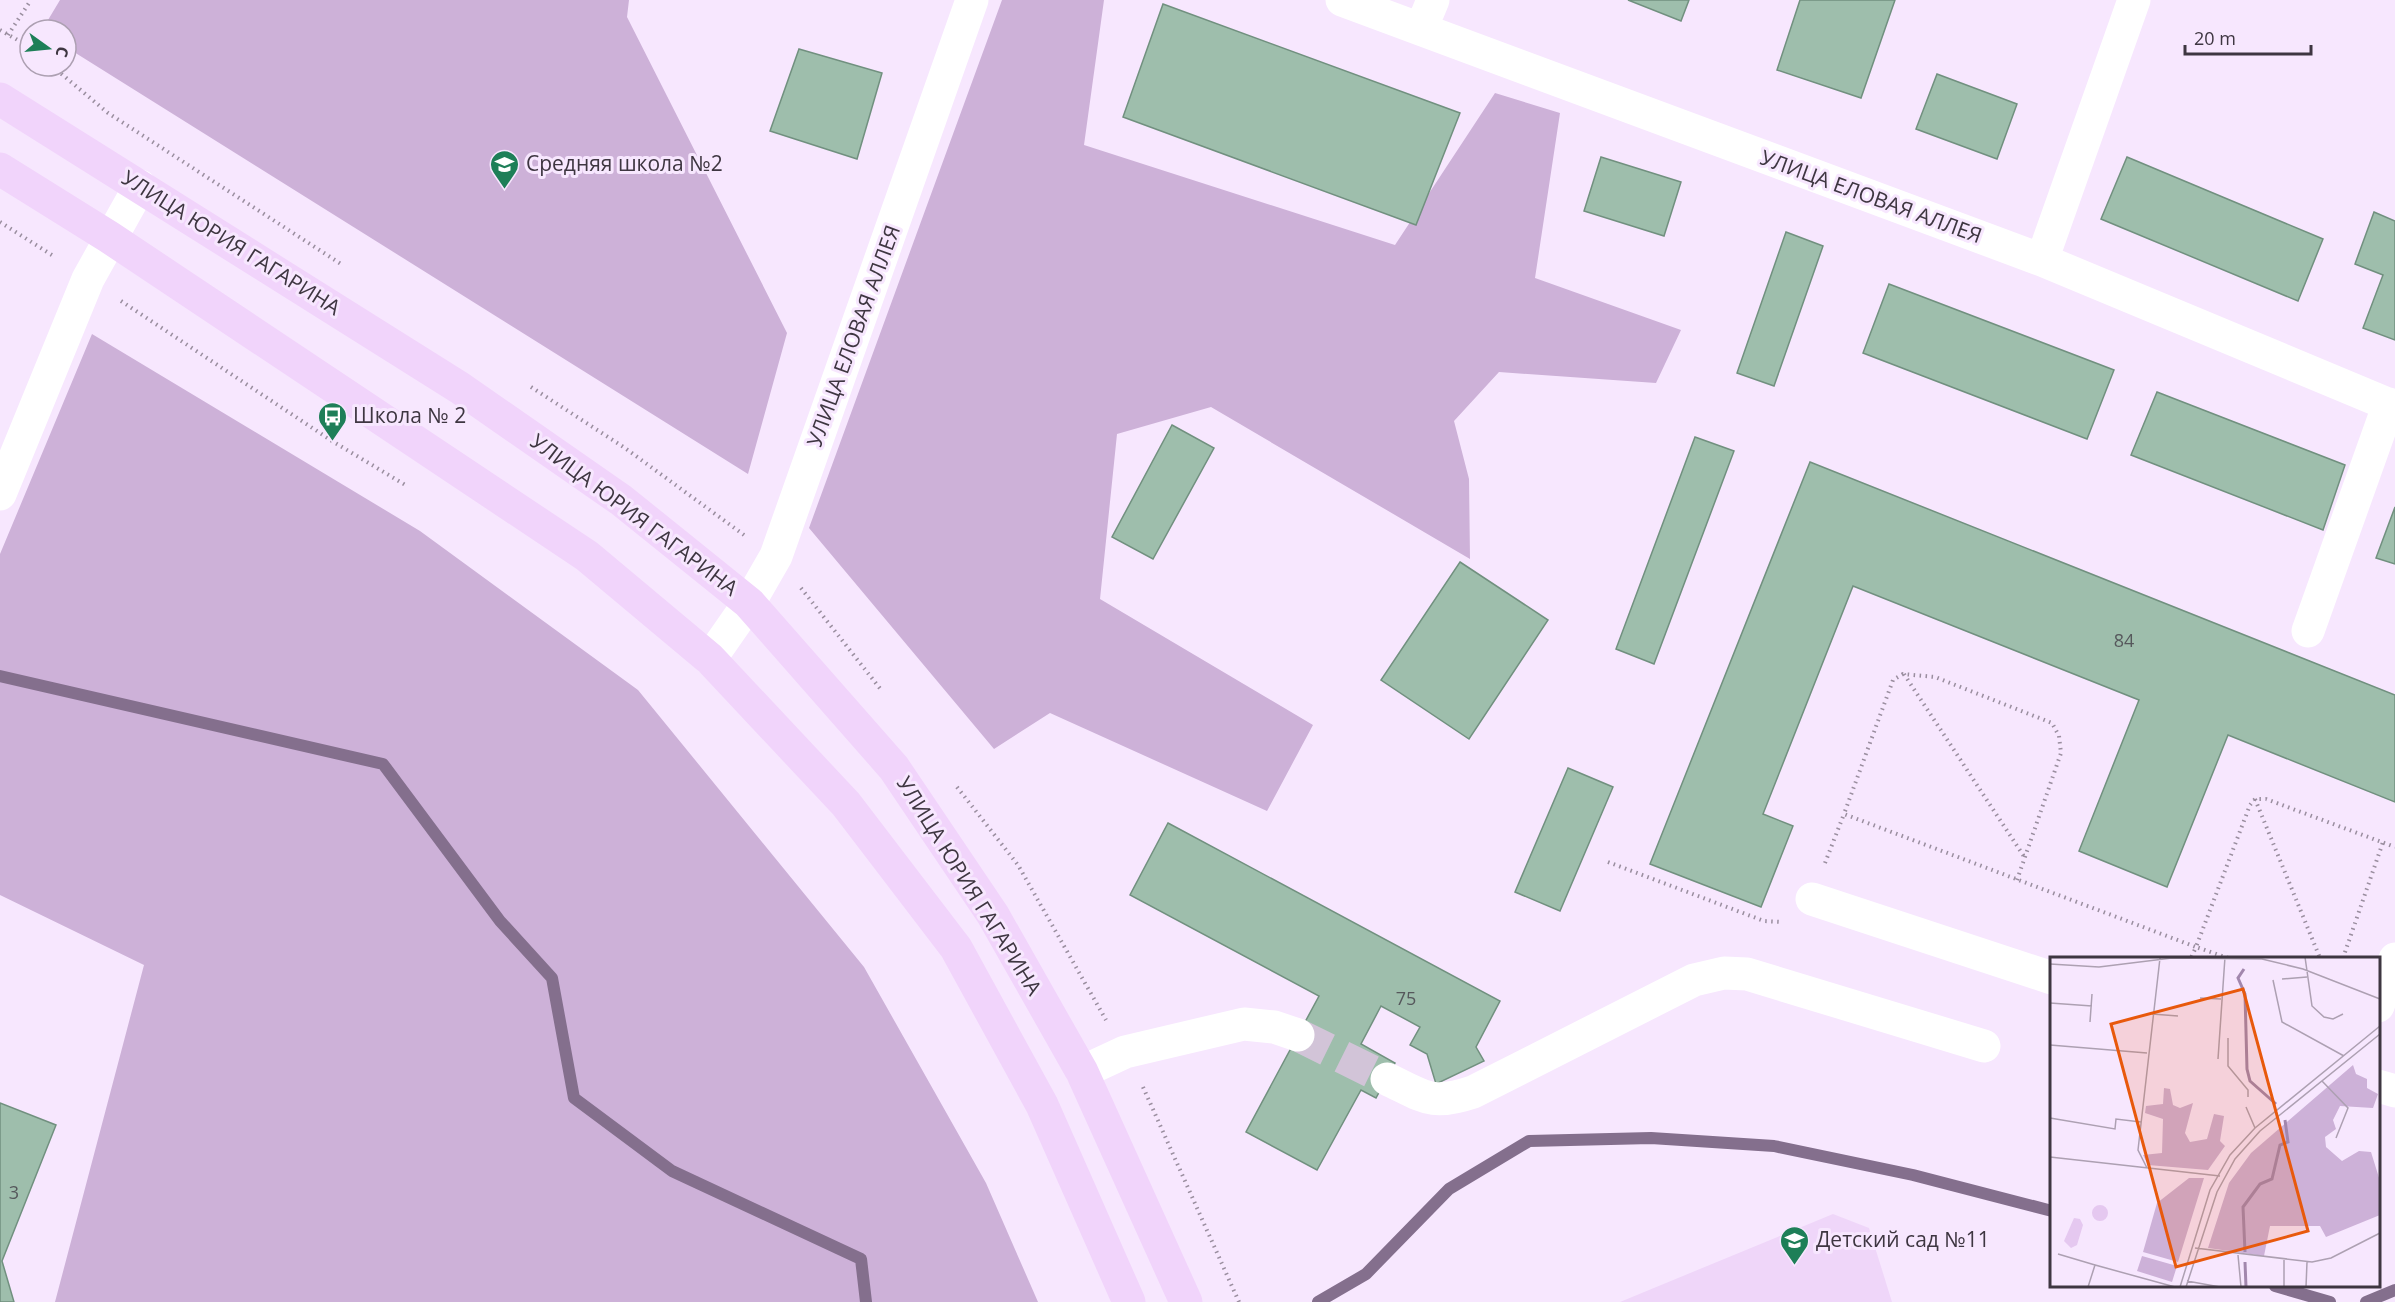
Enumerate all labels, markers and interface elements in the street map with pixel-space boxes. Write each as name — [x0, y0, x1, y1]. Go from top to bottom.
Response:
north arrow — [18, 18, 78, 78]
scale bar — [2185, 18, 2311, 56]
text: 20 m — [2194, 26, 2236, 50]
text: С — [51, 44, 74, 60]
street label: УЛИЦА ЕЛОВАЯ АЛЛЕЯ — [1757, 143, 1986, 249]
school or university icon: Средняя школа №2 — [489, 148, 521, 190]
place label: Средняя школа №2 — [526, 149, 723, 177]
street label: УЛИЦА ЮРИЯ ГАГАРИНА — [117, 163, 347, 321]
street label: УЛИЦА ЕЛОВАЯ АЛЛЕЯ — [800, 221, 906, 450]
bus stop icon: Школа № 2 — [316, 400, 348, 442]
place label: Школа № 2 — [353, 401, 466, 429]
street label: УЛИЦА ЮРИЯ ГАГАРИНА — [525, 427, 745, 602]
house number: 84 — [2114, 628, 2134, 652]
street label: УЛИЦА ЮРИЯ ГАГАРИНА — [891, 771, 1049, 1001]
inset map — [2050, 957, 2380, 1287]
house number: 75 — [1396, 986, 1416, 1010]
house number: 3 — [9, 1180, 19, 1204]
school or university icon: Детский сад №11 — [1779, 1224, 1811, 1266]
place label: Детский сад №11 — [1816, 1225, 1990, 1253]

